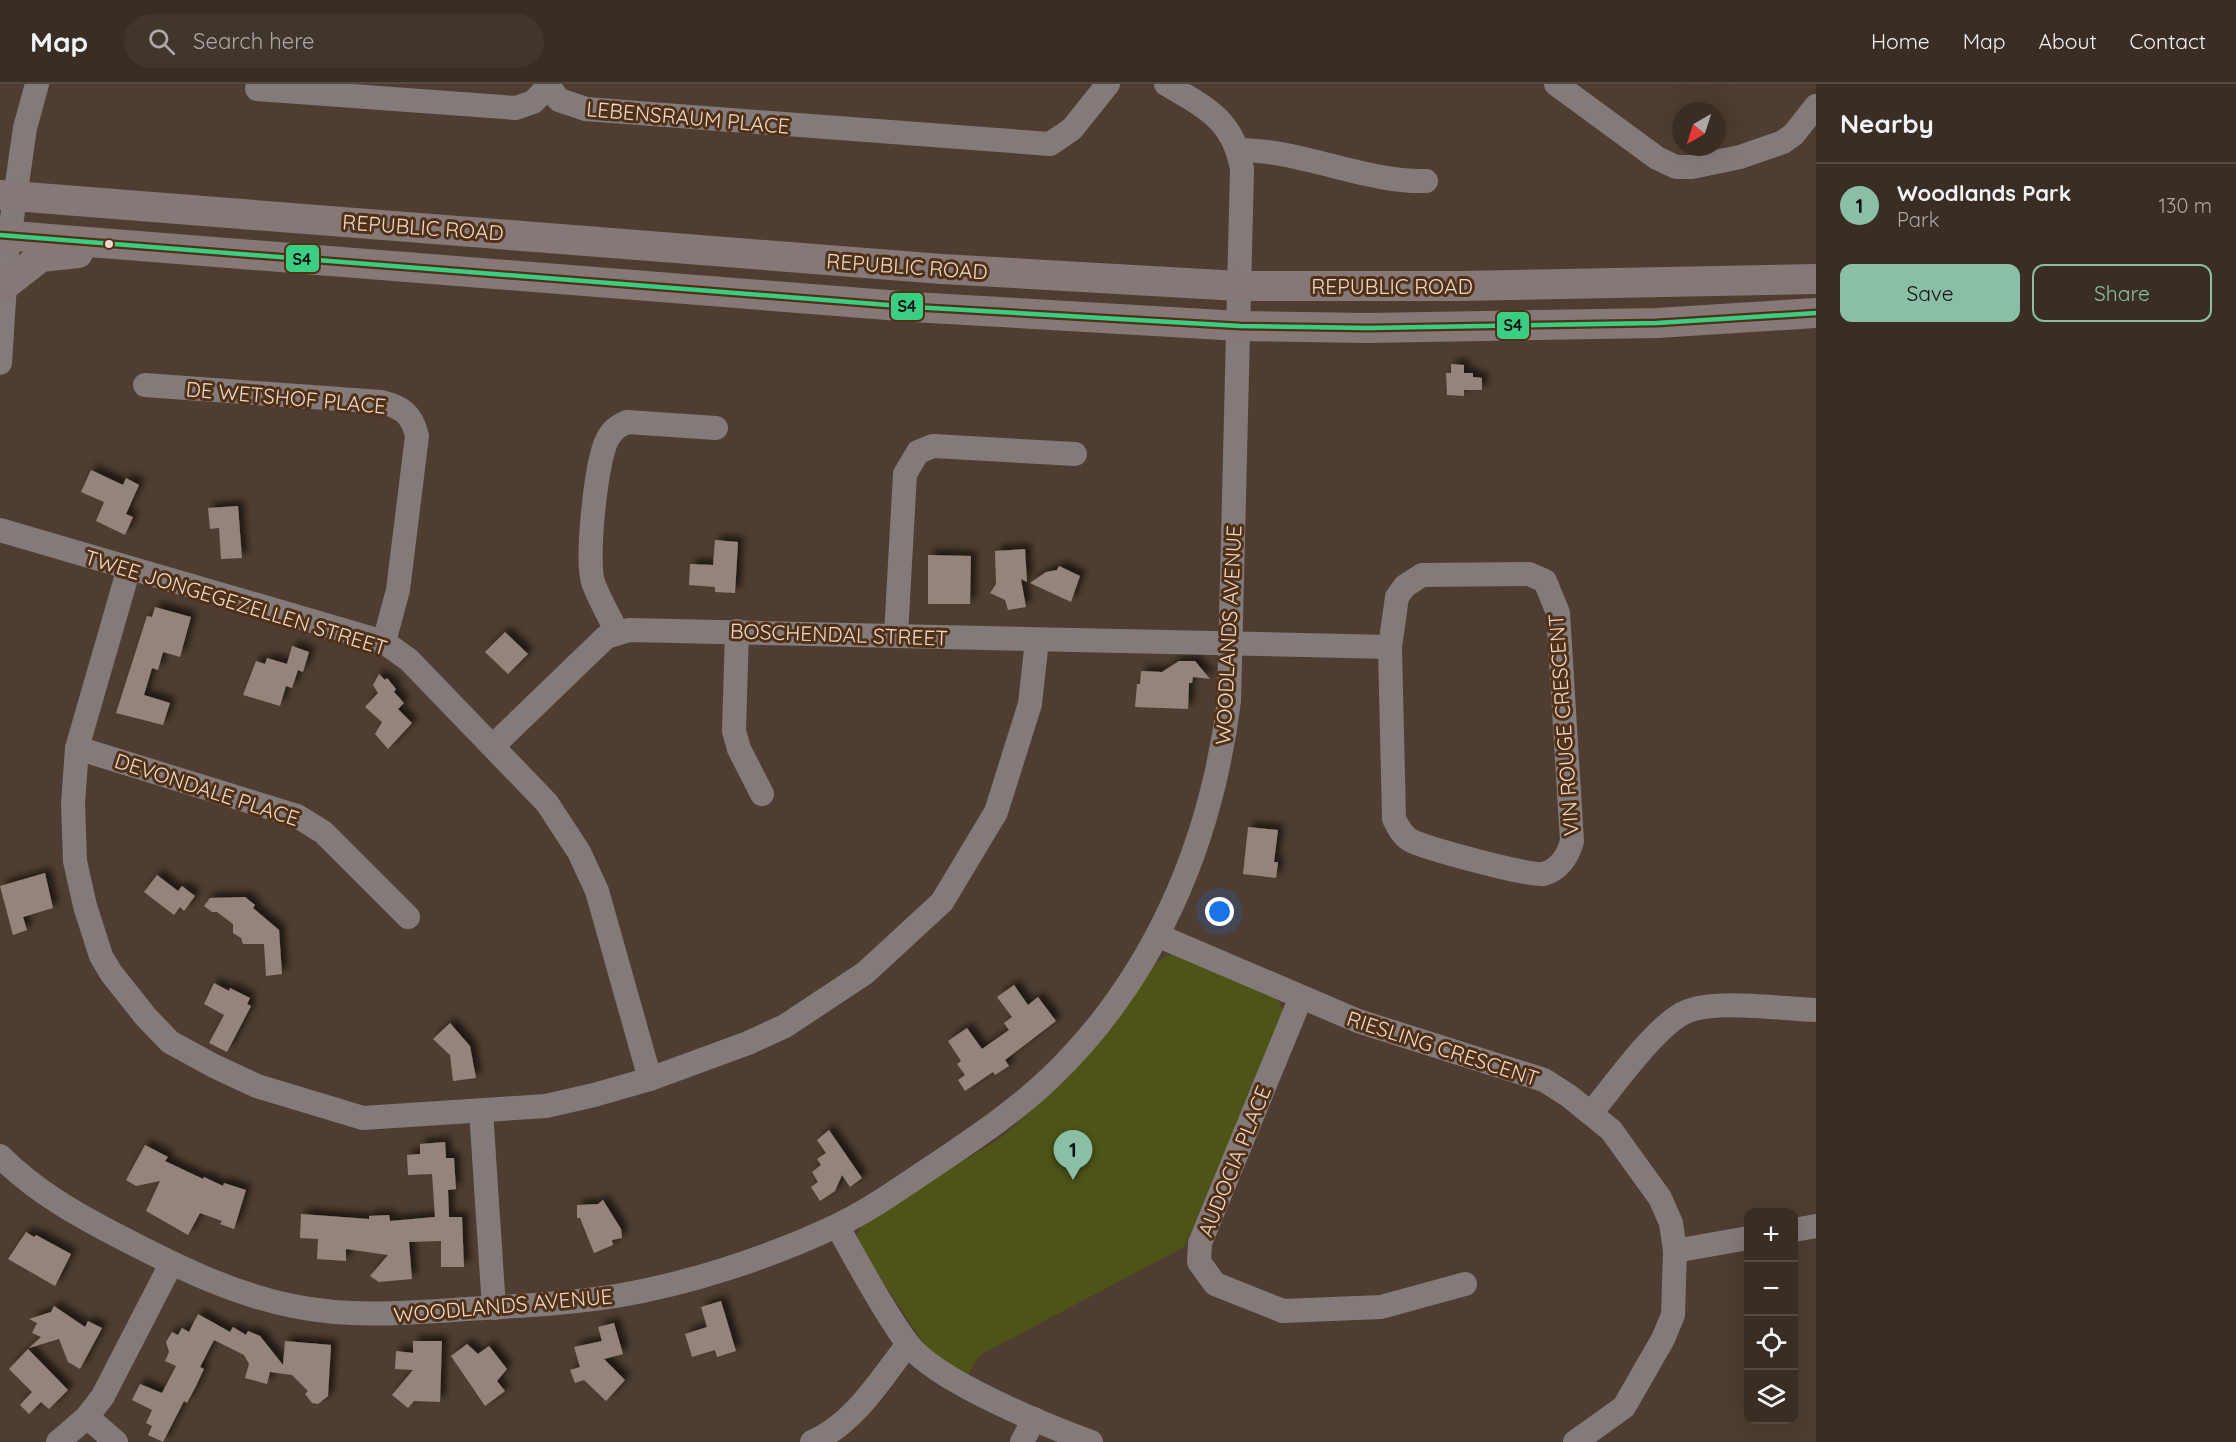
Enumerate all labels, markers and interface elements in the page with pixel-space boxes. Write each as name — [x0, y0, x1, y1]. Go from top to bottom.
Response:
search box — [124, 14, 544, 68]
text: Map — [30, 24, 88, 59]
icon: search — [145, 25, 178, 58]
text: Search here — [193, 27, 315, 55]
text: Home — [1871, 28, 1930, 54]
text: Map — [1963, 28, 2006, 54]
text: About — [2039, 28, 2097, 54]
text: Contact — [2130, 28, 2206, 54]
street label: LEBENSRAUM PLACE — [585, 95, 791, 139]
north arrow — [1672, 102, 1726, 156]
text: Nearby — [1840, 107, 1934, 140]
text: Woodlands Park — [1897, 179, 2071, 207]
text: 1 — [1856, 193, 1863, 218]
text: 130 m — [2159, 193, 2212, 218]
text: Park — [1897, 207, 1939, 232]
street label: REPUBLIC ROAD — [342, 208, 504, 246]
unlabelled marker — [103, 238, 115, 250]
line badge: S4 — [285, 244, 320, 273]
street label: REPUBLIC ROAD — [826, 247, 988, 285]
text: S4 — [293, 249, 312, 269]
button: Save — [1840, 264, 2020, 322]
button: Share — [2032, 264, 2212, 322]
street label: REPUBLIC ROAD — [1311, 273, 1473, 299]
line badge: S4 — [890, 292, 924, 321]
text: S4 — [898, 296, 917, 316]
line badge: S4 — [1496, 311, 1530, 340]
text: S4 — [1504, 315, 1523, 335]
street label: DE WETSHOF PLACE — [185, 375, 387, 419]
street label: WOODLANDS AVENUE — [1209, 525, 1247, 745]
street label: TWEE JONGEGEZELLEN STREET — [82, 544, 390, 660]
street label: VIN ROUGE CRESCENT — [1542, 613, 1584, 837]
street label: BOSCHENDAL STREET — [730, 617, 948, 651]
street label: DEVONDALE PLACE — [112, 747, 302, 831]
your location — [1205, 897, 1234, 926]
street label: RIESLING CRESCENT — [1344, 1005, 1542, 1091]
street label: AUDOCIA PLACE — [1192, 1082, 1276, 1240]
pin: 1 — [1054, 1130, 1092, 1180]
map controls — [1744, 1208, 1798, 1424]
button: + — [1744, 1208, 1798, 1262]
button: − — [1744, 1262, 1798, 1316]
street label: WOODLANDS AVENUE — [392, 1282, 614, 1328]
button: locate — [1744, 1316, 1798, 1370]
button: layers — [1744, 1370, 1798, 1424]

